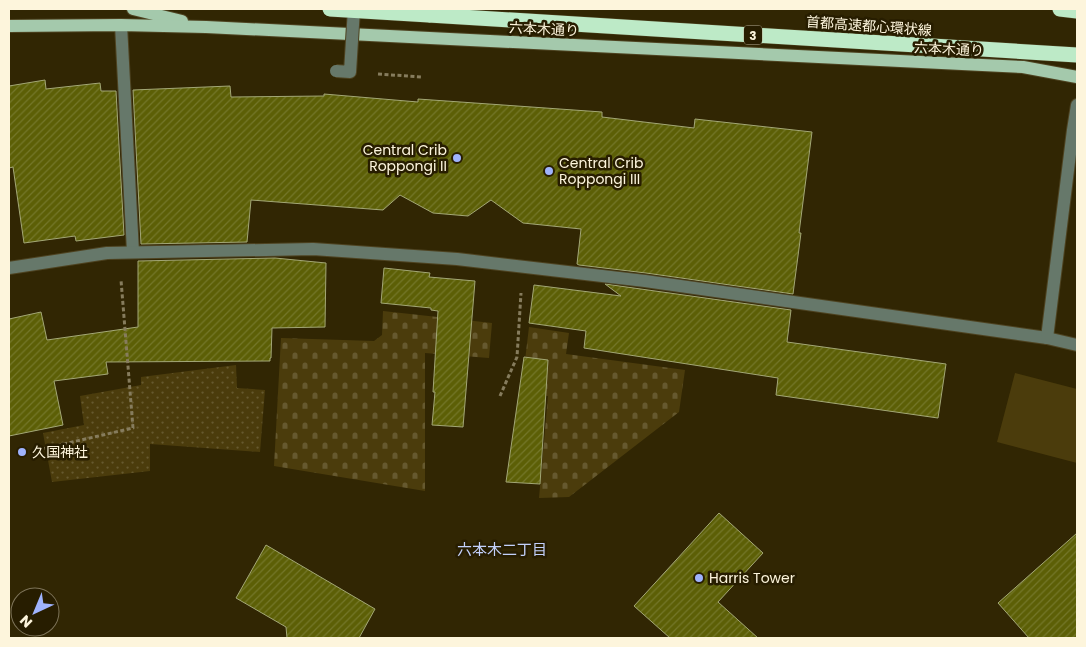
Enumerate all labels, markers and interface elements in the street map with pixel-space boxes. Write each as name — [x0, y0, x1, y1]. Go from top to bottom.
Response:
street label: 首都高速都心環状線 — [805, 12, 933, 40]
street label: 六本木通り — [509, 17, 579, 41]
road number: 3 — [744, 26, 762, 44]
street label: 六本木通り — [914, 37, 984, 61]
place label: Central Crib Roppongi II — [363, 140, 447, 176]
marker: Central Crib Roppongi II — [451, 152, 463, 164]
place label: Central Crib Roppongi III — [559, 153, 643, 189]
marker: Central Crib Roppongi III — [543, 165, 555, 177]
place label: 久国神社 — [32, 442, 88, 462]
marker: 久国神社 — [16, 446, 28, 458]
district label: 六本木二丁目 — [457, 539, 547, 560]
place label: Harris Tower — [709, 568, 795, 588]
marker: Harris Tower — [693, 572, 705, 584]
north arrow — [10, 587, 60, 637]
text: N — [15, 611, 37, 632]

